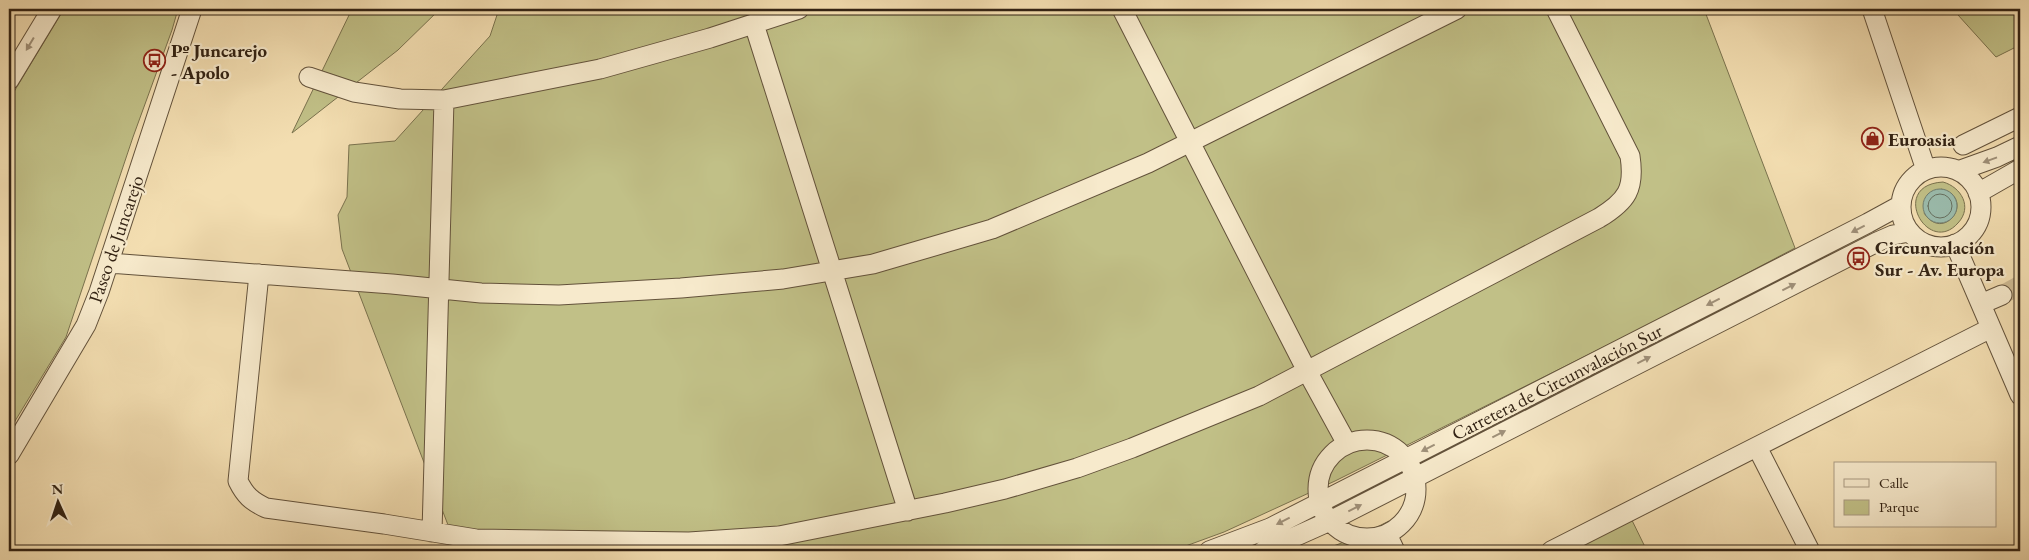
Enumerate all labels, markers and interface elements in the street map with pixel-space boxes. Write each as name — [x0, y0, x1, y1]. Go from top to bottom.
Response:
one-way arrow — [26, 38, 35, 51]
place label: Pº Juncarejo - Apolo — [171, 38, 267, 85]
bus stop icon: Pº Juncarejo - Apolo — [143, 49, 167, 73]
shop icon: Euroasia — [1860, 127, 1884, 151]
place label: Euroasia — [1888, 127, 1956, 152]
one-way arrow — [1982, 156, 1997, 164]
street label: Paseo de Juncarejo — [82, 172, 150, 306]
one-way arrow — [1851, 225, 1865, 233]
place label: Circunvalación Sur - Av. Europa — [1875, 235, 2005, 282]
bus stop icon: Circunvalación Sur - Av. Europa — [1847, 246, 1871, 270]
one-way arrow — [1782, 283, 1796, 291]
one-way arrow — [1706, 298, 1720, 306]
street label: Carretera de Circunvalación Sur — [1447, 318, 1667, 446]
one-way arrow — [1637, 356, 1651, 364]
one-way arrow — [1492, 430, 1507, 438]
one-way arrow — [1421, 444, 1435, 452]
legend — [1834, 462, 1996, 528]
text: Calle — [1879, 473, 1909, 492]
north arrow — [32, 478, 82, 528]
text: N — [51, 480, 64, 498]
text: Parque — [1879, 497, 1919, 516]
one-way arrow — [1347, 504, 1362, 512]
one-way arrow — [1276, 517, 1290, 525]

